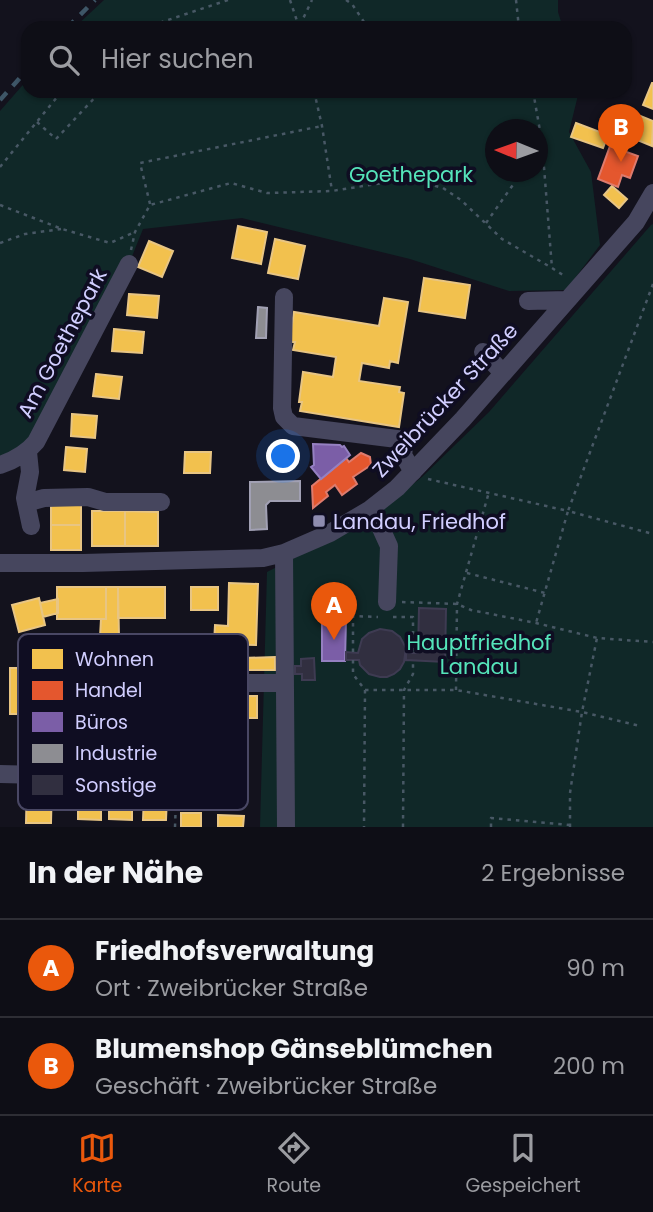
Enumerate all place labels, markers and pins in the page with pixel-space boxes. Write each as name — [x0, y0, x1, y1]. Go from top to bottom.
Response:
pin: B — [598, 104, 644, 162]
place label: Landau, Friedhof — [333, 507, 506, 536]
marker: Landau, Friedhof — [311, 513, 327, 529]
pin: A — [311, 582, 357, 640]

